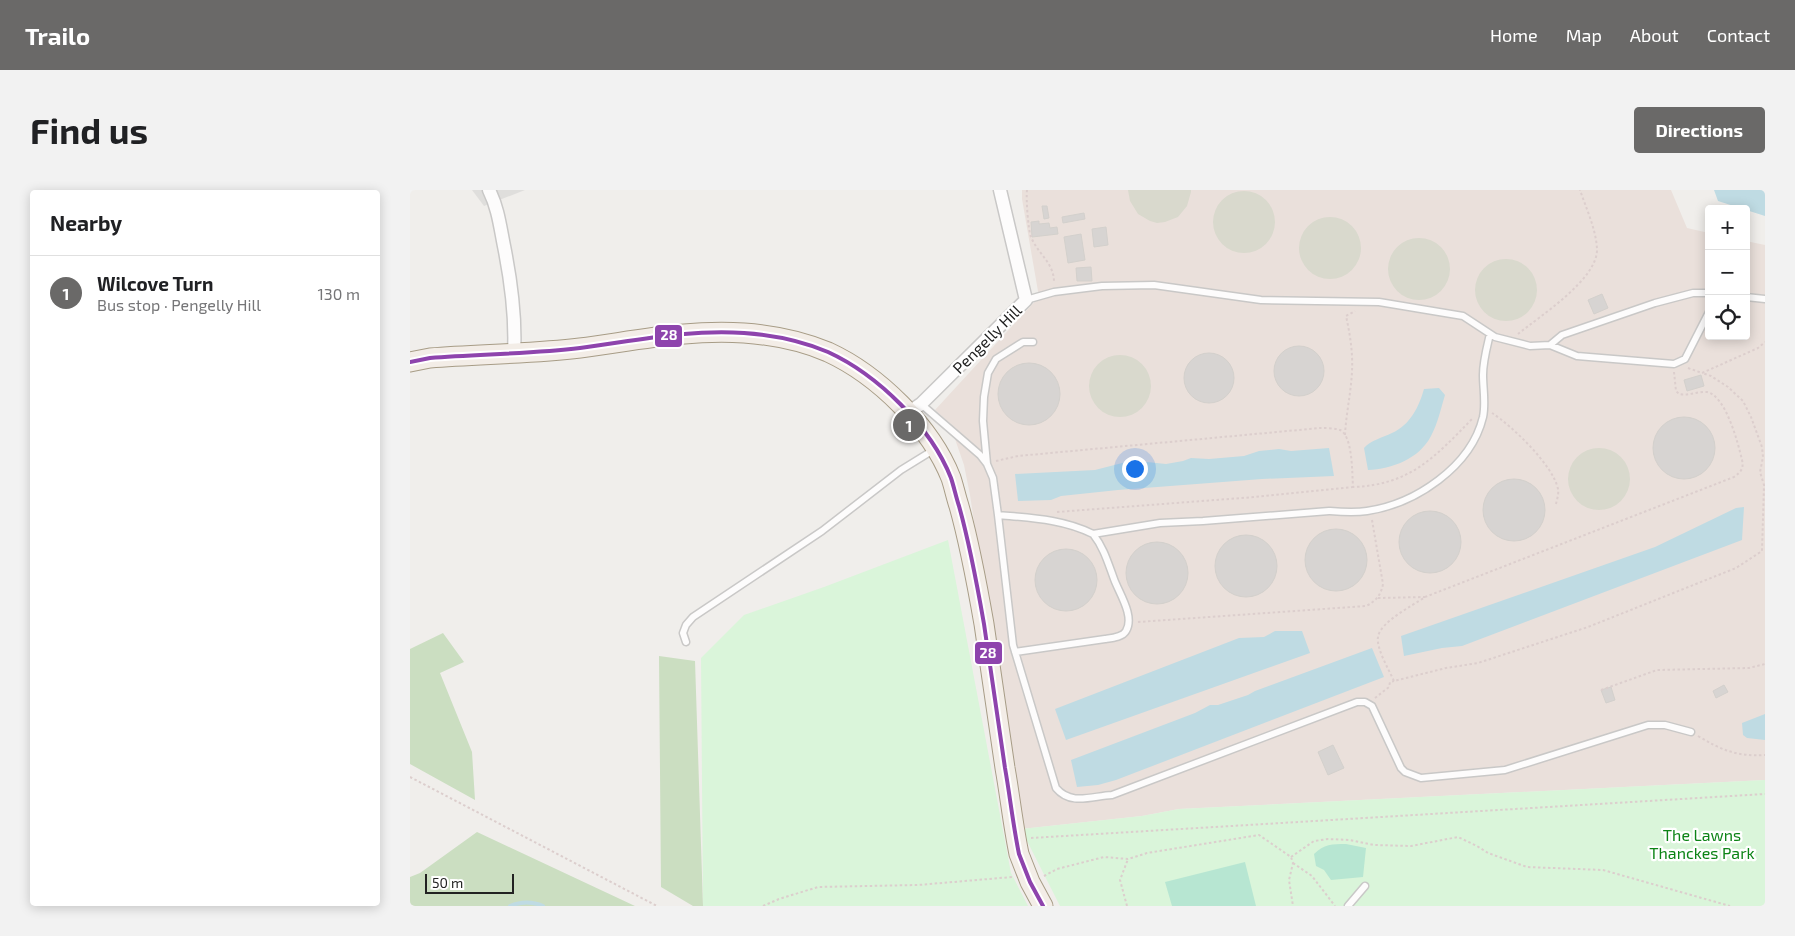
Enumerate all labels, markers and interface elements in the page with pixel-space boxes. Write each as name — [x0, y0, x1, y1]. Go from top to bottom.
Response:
text: Trailo — [25, 21, 90, 50]
text: Home — [1490, 24, 1538, 46]
text: Map — [1566, 24, 1602, 46]
text: About — [1630, 24, 1679, 46]
text: Contact — [1707, 24, 1770, 46]
button: Directions — [1634, 107, 1765, 153]
text: Find us — [30, 109, 148, 151]
map controls — [1705, 205, 1750, 340]
button: + — [1705, 205, 1750, 250]
text: Nearby — [50, 210, 122, 235]
button: − — [1705, 250, 1750, 295]
text: Wilcove Turn — [97, 272, 213, 295]
text: 1 — [63, 284, 69, 303]
text: 130 m — [318, 284, 360, 303]
text: Bus stop · Pengelly Hill — [97, 295, 261, 314]
button: locate — [1705, 295, 1750, 340]
street label: Pengelly Hill — [948, 300, 1025, 377]
line badge: 28 — [654, 324, 683, 348]
text: 28 — [661, 326, 677, 343]
pin: 1 — [893, 406, 925, 444]
your location — [1122, 456, 1148, 482]
line badge: 28 — [974, 641, 1003, 665]
text: 28 — [980, 644, 996, 661]
park label: The Lawns Thanckes Park — [1649, 825, 1755, 862]
scale bar — [425, 871, 514, 894]
text: 50 m — [432, 874, 463, 891]

